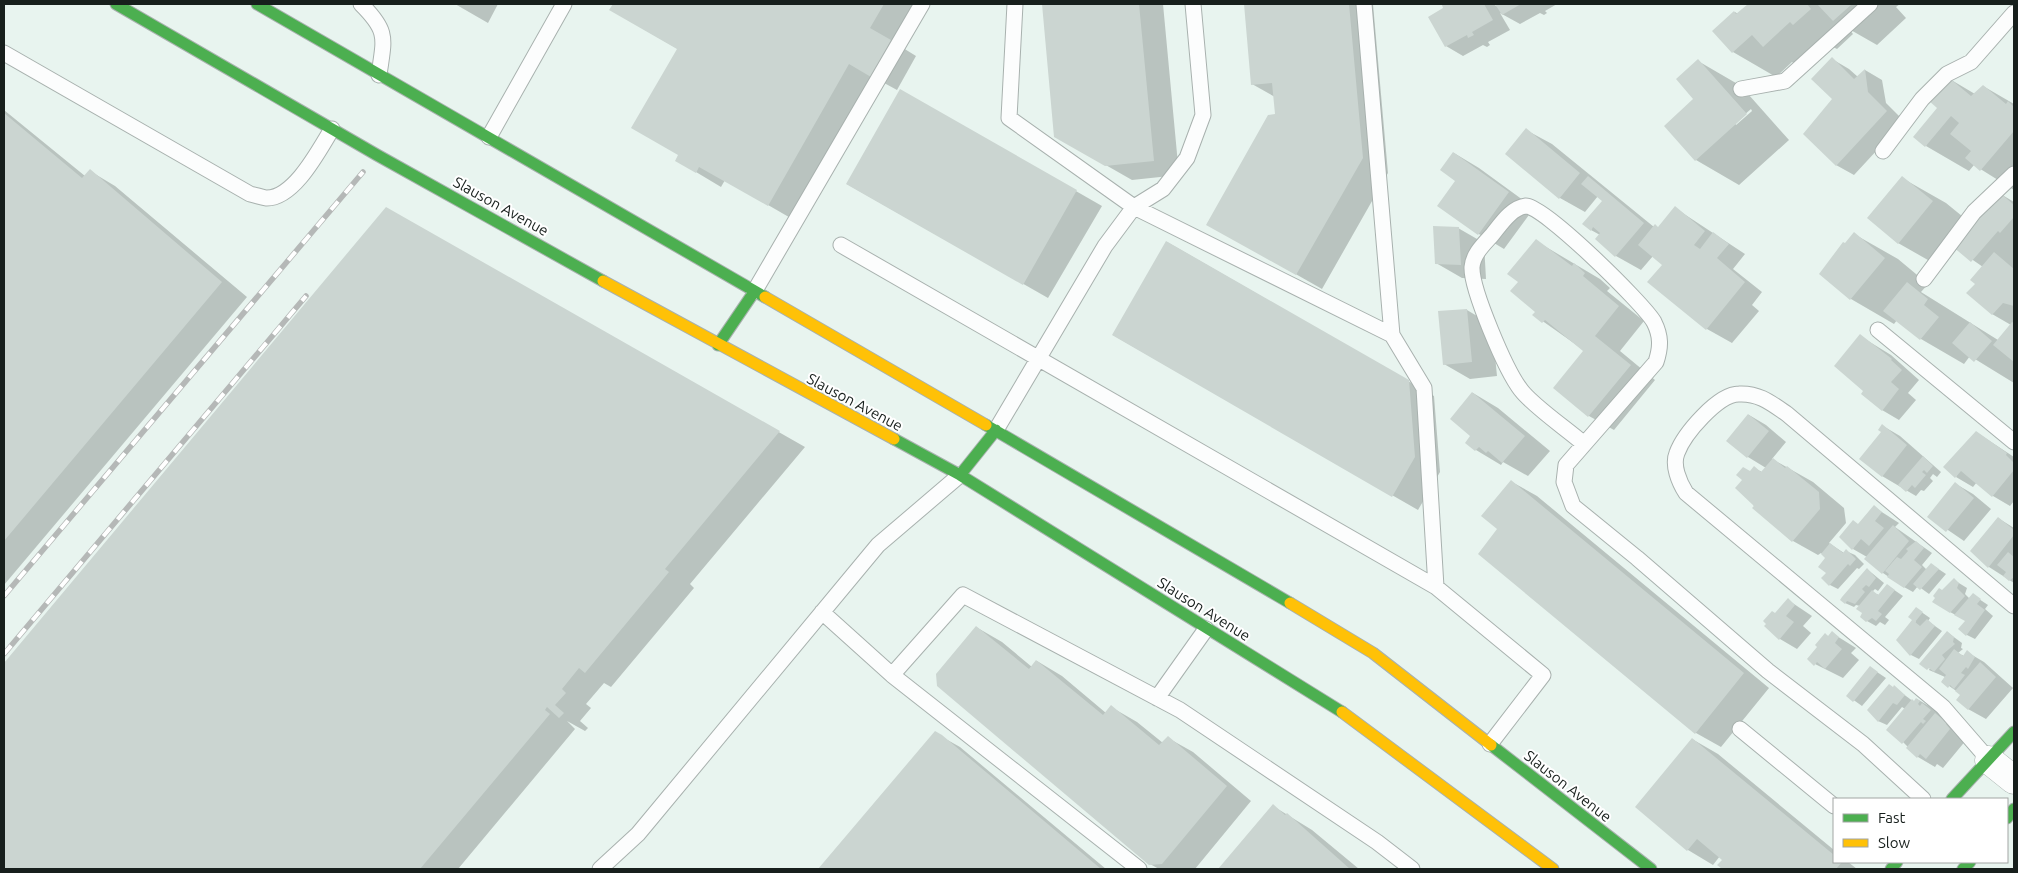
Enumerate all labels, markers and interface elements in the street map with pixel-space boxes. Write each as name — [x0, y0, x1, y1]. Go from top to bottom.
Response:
street label: Slauson Avenue — [451, 173, 551, 239]
street label: Slauson Avenue — [804, 370, 906, 434]
street label: Slauson Avenue — [1155, 574, 1253, 644]
street label: Slauson Avenue — [1521, 747, 1615, 825]
legend — [1833, 798, 2008, 863]
text: Fast — [1878, 809, 1906, 826]
text: Slow — [1878, 834, 1911, 851]

